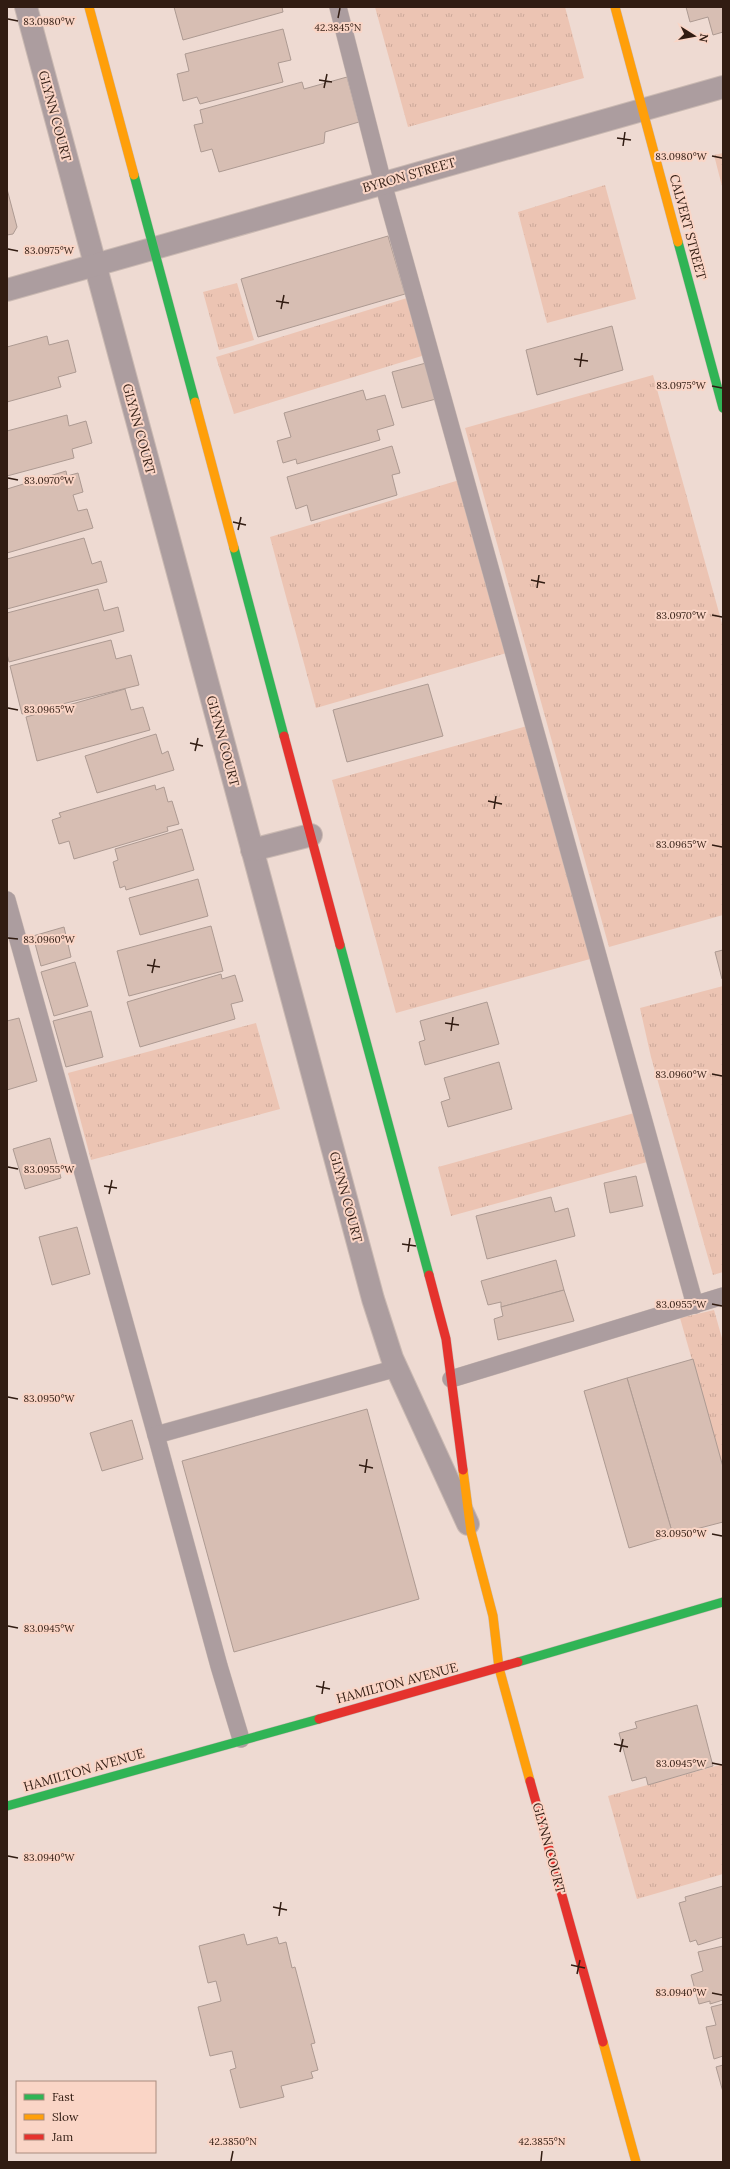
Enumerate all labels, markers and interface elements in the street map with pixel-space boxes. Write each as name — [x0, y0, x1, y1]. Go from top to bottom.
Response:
text: 83.0980°W — [23, 15, 76, 28]
north arrow — [674, 16, 714, 56]
text: 42.3845°N — [315, 21, 362, 34]
text: N — [696, 32, 712, 44]
street label: GLYNN COURT — [35, 69, 75, 164]
text: 83.0980°W — [655, 150, 708, 163]
street label: BYRON STREET — [360, 153, 458, 196]
street label: CALVERT STREET — [666, 172, 710, 282]
text: 83.0975°W — [24, 244, 75, 257]
text: 83.0975°W — [656, 379, 707, 392]
street label: GLYNN COURT — [119, 382, 159, 477]
text: 83.0970°W — [24, 474, 75, 487]
text: 83.0970°W — [656, 609, 707, 622]
street label: GLYNN COURT — [203, 694, 243, 789]
text: 83.0965°W — [24, 703, 75, 716]
text: 83.0965°W — [656, 838, 707, 851]
text: 83.0960°W — [23, 933, 76, 946]
text: 83.0960°W — [655, 1068, 708, 1081]
street label: GLYNN COURT — [326, 1150, 366, 1245]
text: 83.0955°W — [24, 1163, 75, 1176]
text: 83.0955°W — [656, 1298, 707, 1311]
text: 83.0950°W — [23, 1392, 76, 1405]
text: 83.0950°W — [655, 1527, 708, 1540]
text: 83.0945°W — [24, 1622, 75, 1635]
street label: HAMILTON AVENUE — [334, 1659, 460, 1707]
street label: HAMILTON AVENUE — [22, 1745, 146, 1795]
text: 83.0945°W — [656, 1757, 707, 1770]
street label: GLYNN COURT — [529, 1801, 569, 1896]
text: 83.0940°W — [23, 1851, 76, 1864]
text: 83.0940°W — [655, 1986, 708, 1999]
legend — [16, 2081, 156, 2153]
text: Fast — [52, 2089, 75, 2104]
text: Slow — [52, 2109, 79, 2124]
text: Jam — [51, 2129, 73, 2144]
text: 42.3850°N — [209, 2135, 257, 2148]
text: 42.3855°N — [518, 2135, 566, 2148]

